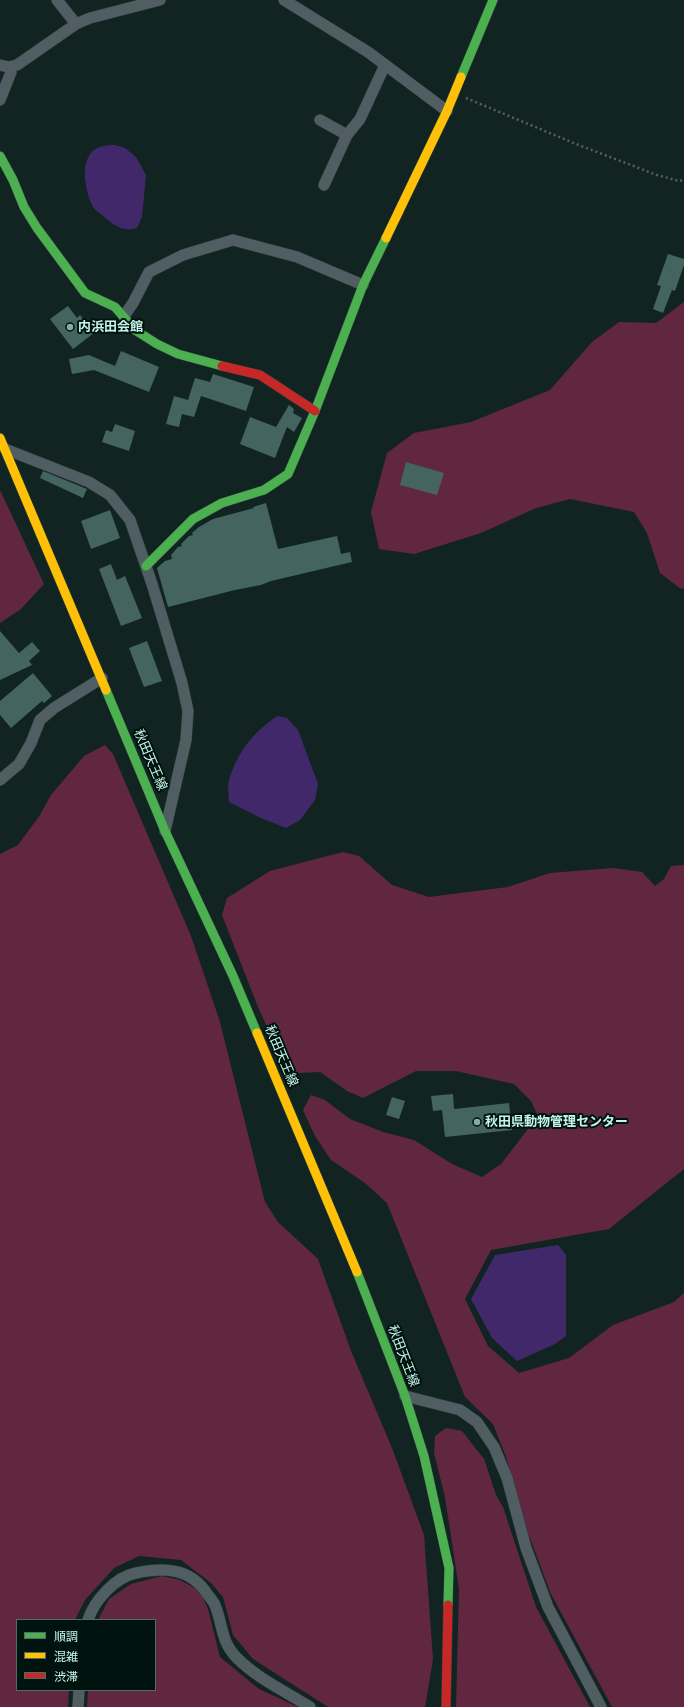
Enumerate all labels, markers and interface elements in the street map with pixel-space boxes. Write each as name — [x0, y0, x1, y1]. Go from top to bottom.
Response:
place label: 内浜田会館 — [78, 319, 143, 335]
marker: 内浜田会館 — [65, 322, 75, 332]
street label: 秋田天王線 — [130, 727, 170, 793]
street label: 秋田天王線 — [261, 1023, 301, 1089]
place label: 秋田県動物管理センター — [485, 1114, 628, 1130]
marker: 秋田県動物管理センター — [472, 1117, 482, 1127]
street label: 秋田天王線 — [384, 1323, 422, 1389]
legend — [16, 1619, 156, 1691]
text: 順調 — [54, 1629, 78, 1644]
text: 混雑 — [54, 1649, 78, 1664]
text: 渋滞 — [54, 1669, 78, 1684]

